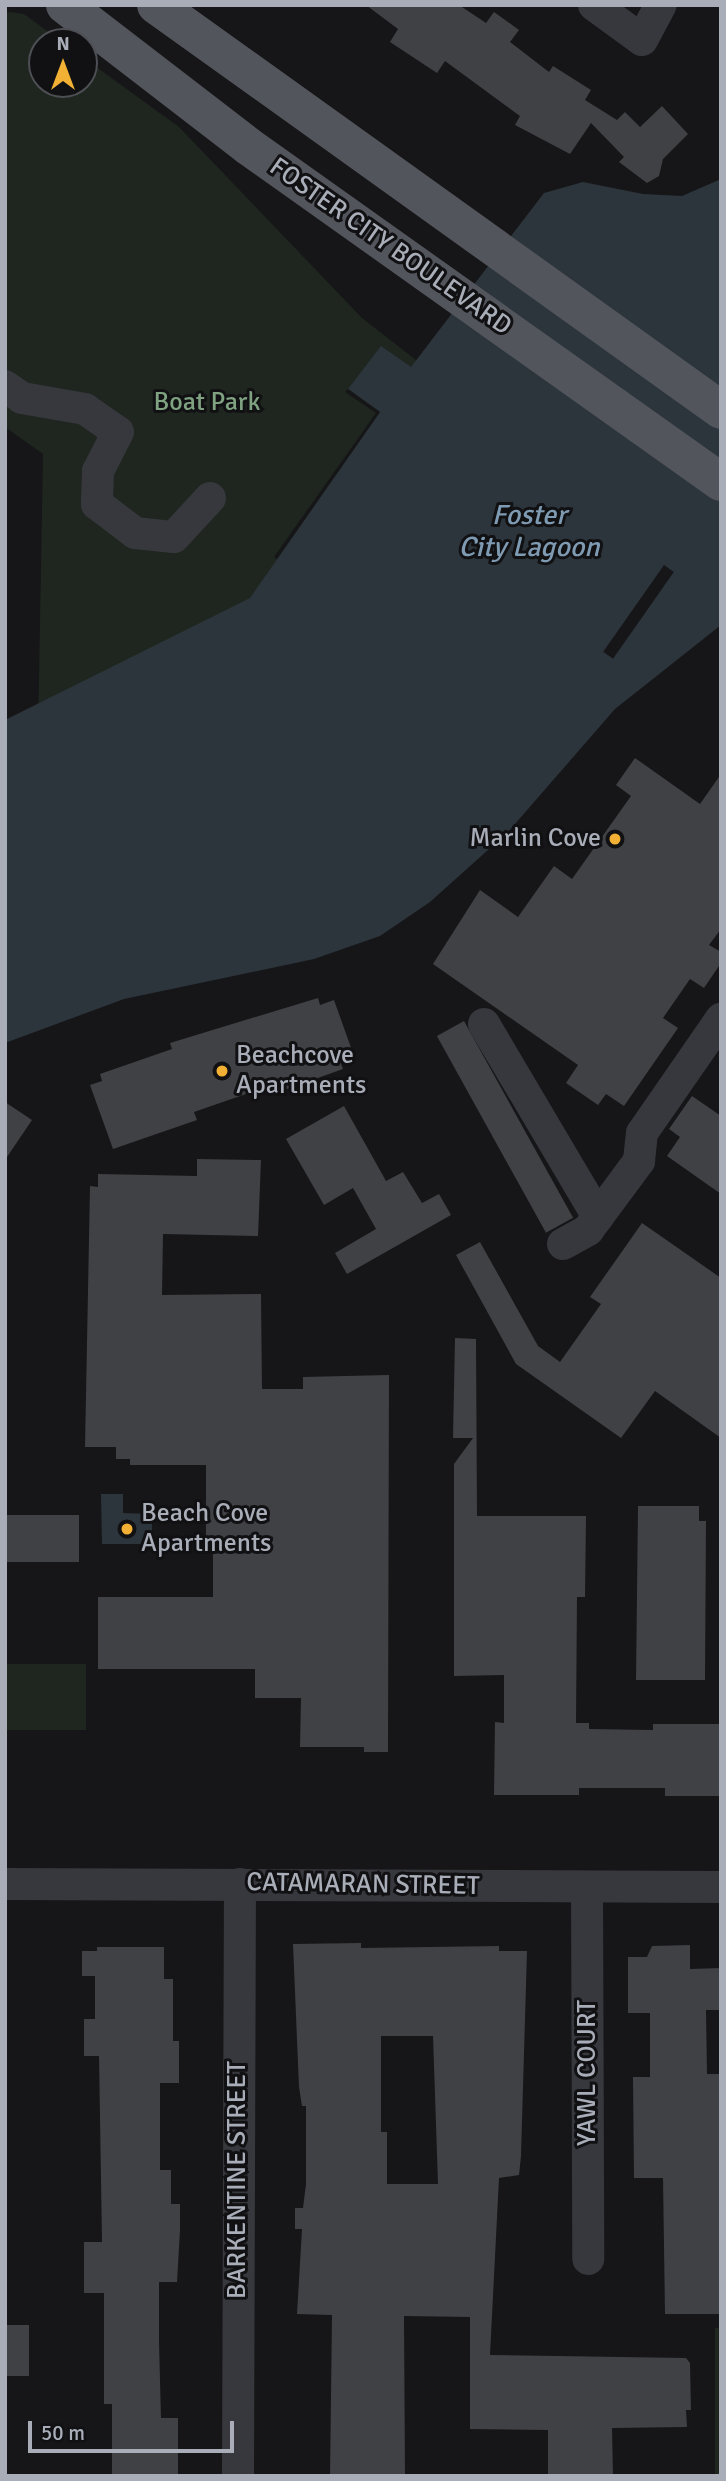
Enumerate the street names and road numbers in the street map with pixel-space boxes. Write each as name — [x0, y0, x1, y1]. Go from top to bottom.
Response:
street label: FOSTER CITY BOULEVARD — [263, 152, 517, 342]
street label: CATAMARAN STREET — [246, 1867, 480, 1903]
street label: YAWL COURT — [572, 2000, 604, 2146]
street label: BARKENTINE STREET — [222, 2061, 254, 2299]

